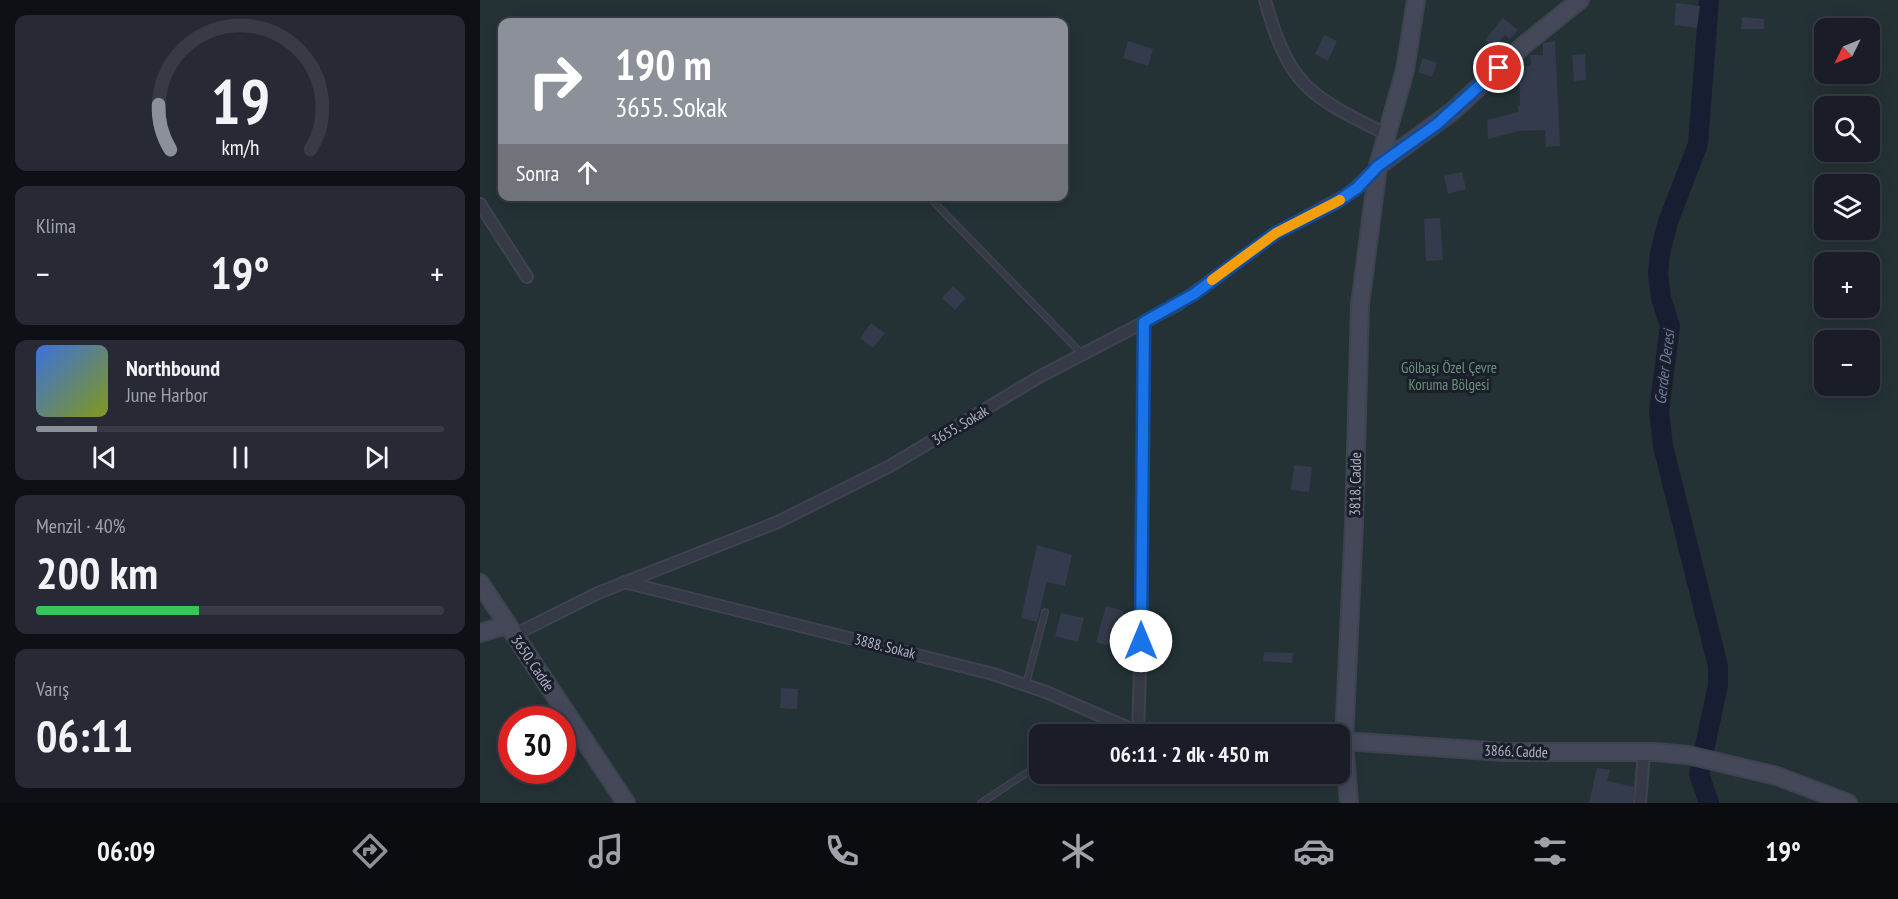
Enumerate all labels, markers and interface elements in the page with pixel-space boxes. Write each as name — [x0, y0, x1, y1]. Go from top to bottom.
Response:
north arrow — [1814, 18, 1880, 84]
map controls — [1814, 18, 1880, 396]
text: 190 m — [615, 37, 712, 92]
icon: right — [516, 42, 594, 120]
pin — [1473, 42, 1524, 93]
icon: arrive — [1482, 51, 1515, 84]
text: 19 — [210, 60, 270, 141]
text: 3655. Sokak — [615, 90, 727, 124]
button: search — [1814, 96, 1880, 162]
text: km/h — [221, 133, 259, 161]
icon: ahead — [571, 156, 604, 189]
text: Sonra — [516, 159, 559, 187]
button: layers — [1814, 174, 1880, 240]
text: Klima — [36, 213, 76, 239]
text: 19° — [210, 243, 270, 301]
text: − — [36, 252, 50, 295]
text: + — [430, 252, 444, 295]
button: + — [1814, 252, 1880, 318]
water label: Gerder Deresi — [1650, 326, 1679, 405]
button: − — [1814, 330, 1880, 396]
text: Northbound — [126, 354, 220, 382]
park label: Gölbaşı Özel Çevre Koruma Bölgesi — [1401, 358, 1497, 394]
text: June Harbor — [126, 382, 208, 408]
street label: 3655. Sokak — [928, 401, 992, 449]
icon: previous — [88, 441, 121, 474]
icon: pause — [224, 441, 257, 474]
icon: next — [360, 441, 393, 474]
street label: 3818. Cadde — [1345, 452, 1365, 516]
text: Menzil · 40% — [36, 513, 125, 539]
text: 200 km — [36, 543, 158, 601]
position arrow — [1109, 609, 1173, 673]
street label: 3888. Sokak — [852, 629, 918, 663]
street label: 3650. Cadde — [507, 631, 559, 695]
text: Varış — [36, 676, 69, 702]
text: 06:11 — [36, 706, 133, 764]
speed limit sign: 30 — [498, 706, 576, 784]
text: 06:11 · 2 dk · 450 m — [1110, 740, 1269, 768]
street label: 3866. Cadde — [1484, 740, 1548, 762]
icon: directions — [349, 830, 391, 872]
icon: music — [585, 830, 627, 872]
icon: phone — [821, 830, 863, 872]
icon: climate — [1057, 830, 1099, 872]
icon: car — [1293, 830, 1335, 872]
icon: filters — [1529, 830, 1571, 872]
text: 06:09 — [97, 834, 155, 868]
text: 19° — [1765, 834, 1801, 868]

